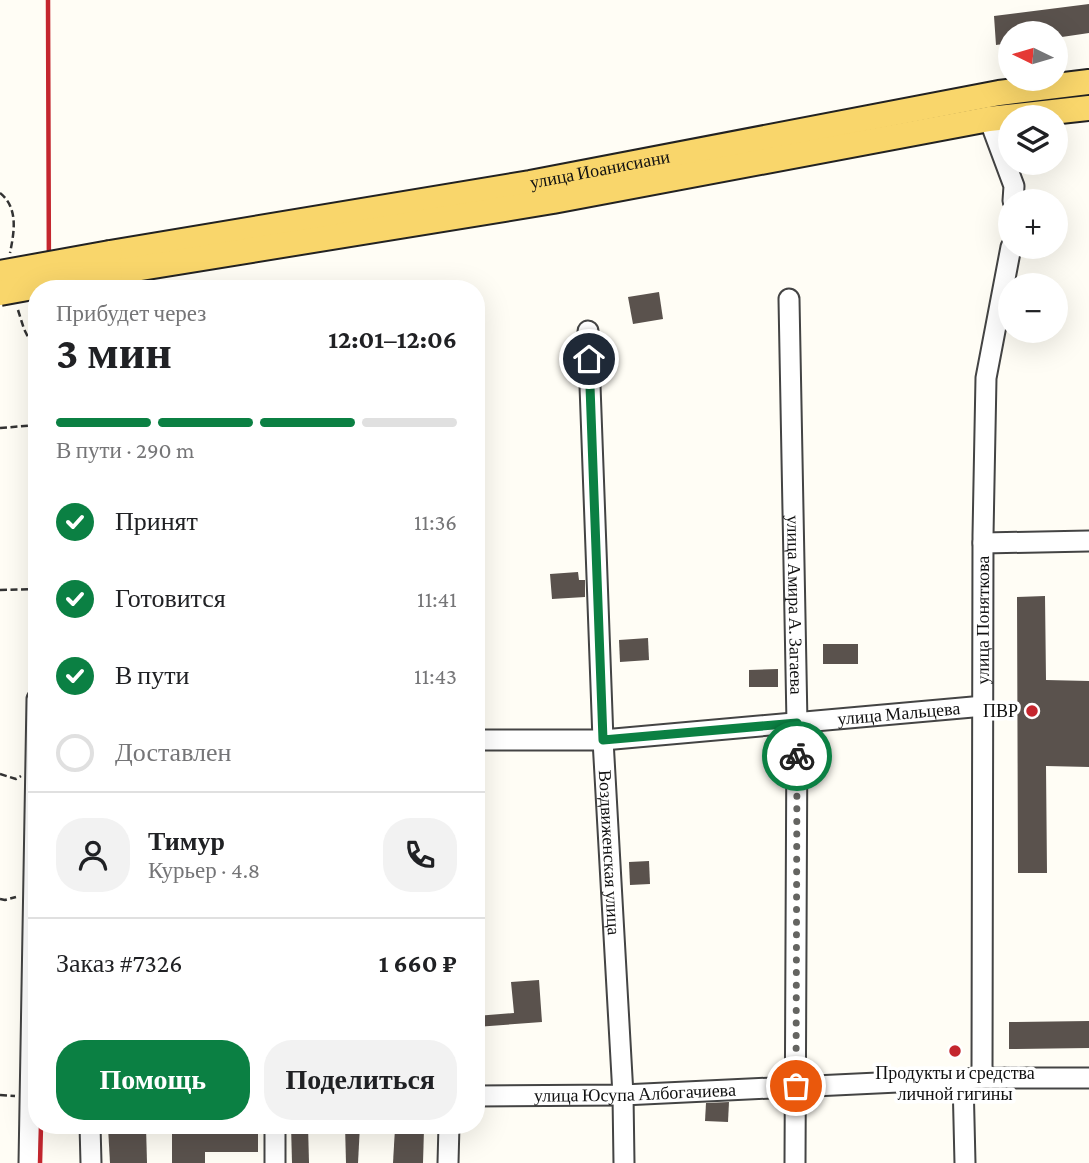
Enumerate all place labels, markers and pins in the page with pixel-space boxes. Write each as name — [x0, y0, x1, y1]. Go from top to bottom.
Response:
pin — [559, 329, 619, 389]
place label: ПВР — [983, 701, 1018, 721]
marker: ПВР — [1024, 703, 1040, 719]
marker: Продукты и средства личной гигины — [947, 1043, 963, 1059]
pin — [766, 1056, 826, 1116]
place label: Продукты и средства личной гигины — [875, 1063, 1035, 1104]

